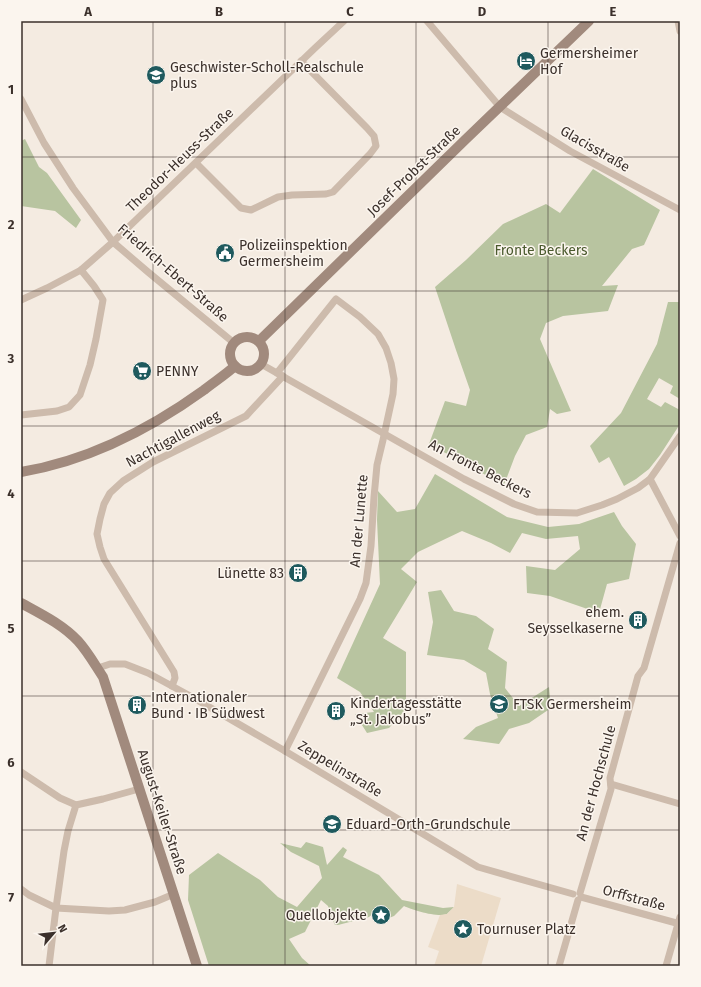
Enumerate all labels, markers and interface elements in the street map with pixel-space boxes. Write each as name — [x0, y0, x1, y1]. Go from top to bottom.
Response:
text: A — [83, 4, 92, 19]
text: B — [215, 4, 223, 19]
text: C — [346, 4, 354, 19]
text: D — [478, 4, 487, 19]
text: E — [610, 4, 617, 19]
place label: Germersheimer Hof — [540, 45, 639, 78]
hotel icon: Germersheimer Hof — [515, 50, 537, 72]
place label: Geschwister-Scholl-Realschule plus — [170, 59, 364, 92]
school or university icon: Geschwister-Scholl-Realschule plus — [145, 64, 167, 86]
text: 1 — [8, 82, 14, 97]
street label: Theodor-Heuss-Straße — [123, 104, 237, 216]
street label: Josef-Probst-Straße — [364, 122, 464, 220]
street label: Glacisstraße — [557, 122, 633, 176]
text: 2 — [8, 217, 15, 232]
street label: Friedrich-Ebert-Straße — [114, 220, 232, 326]
place label: Polizeiinspektion Germersheim — [239, 237, 348, 270]
public building icon: Polizeiinspektion Germersheim — [214, 242, 236, 264]
park label: Fronte Beckers — [494, 242, 588, 259]
text: 3 — [7, 351, 15, 366]
supermarket icon: PENNY — [131, 360, 153, 382]
place label: PENNY — [156, 363, 199, 380]
street label: Nachtigallenweg — [123, 407, 224, 471]
street label: An Fronte Beckers — [426, 436, 535, 502]
street label: An der Lunette — [346, 474, 372, 568]
text: 4 — [7, 486, 15, 501]
building icon: Lünette 83 — [287, 562, 309, 584]
place label: Lünette 83 — [217, 565, 284, 582]
place label: ehem. Seysselkaserne — [527, 604, 624, 637]
building icon: ehem. Seysselkaserne — [627, 609, 649, 631]
text: 5 — [8, 621, 15, 636]
place label: Internationaler Bund · IB Südwest — [151, 689, 266, 722]
school or university icon: FTSK Germersheim — [488, 693, 510, 715]
building icon: Internationaler Bund · IB Südwest — [126, 694, 148, 716]
place label: Kindertagesstätte „St. Jakobus” — [350, 695, 462, 728]
place label: FTSK Germersheim — [513, 696, 631, 713]
building icon: Kindertagesstätte „St. Jakobus” — [325, 700, 347, 722]
street label: An der Hochschule — [572, 723, 620, 843]
street label: Zeppelinstraße — [295, 737, 385, 801]
street label: August-Keiler-Straße — [134, 747, 190, 877]
text: 6 — [7, 755, 15, 770]
school or university icon: Eduard-Orth-Grundschule — [321, 813, 343, 835]
place label: Eduard-Orth-Grundschule — [346, 816, 511, 833]
street label: Orffstraße — [601, 881, 667, 915]
text: 7 — [8, 890, 14, 905]
place icon: Quellobjekte — [370, 904, 392, 926]
place label: Quellobjekte — [286, 907, 367, 924]
north arrow — [34, 913, 74, 953]
place icon: Tournuser Platz — [452, 918, 474, 940]
place label: Tournuser Platz — [477, 921, 576, 938]
text: N — [55, 922, 70, 935]

